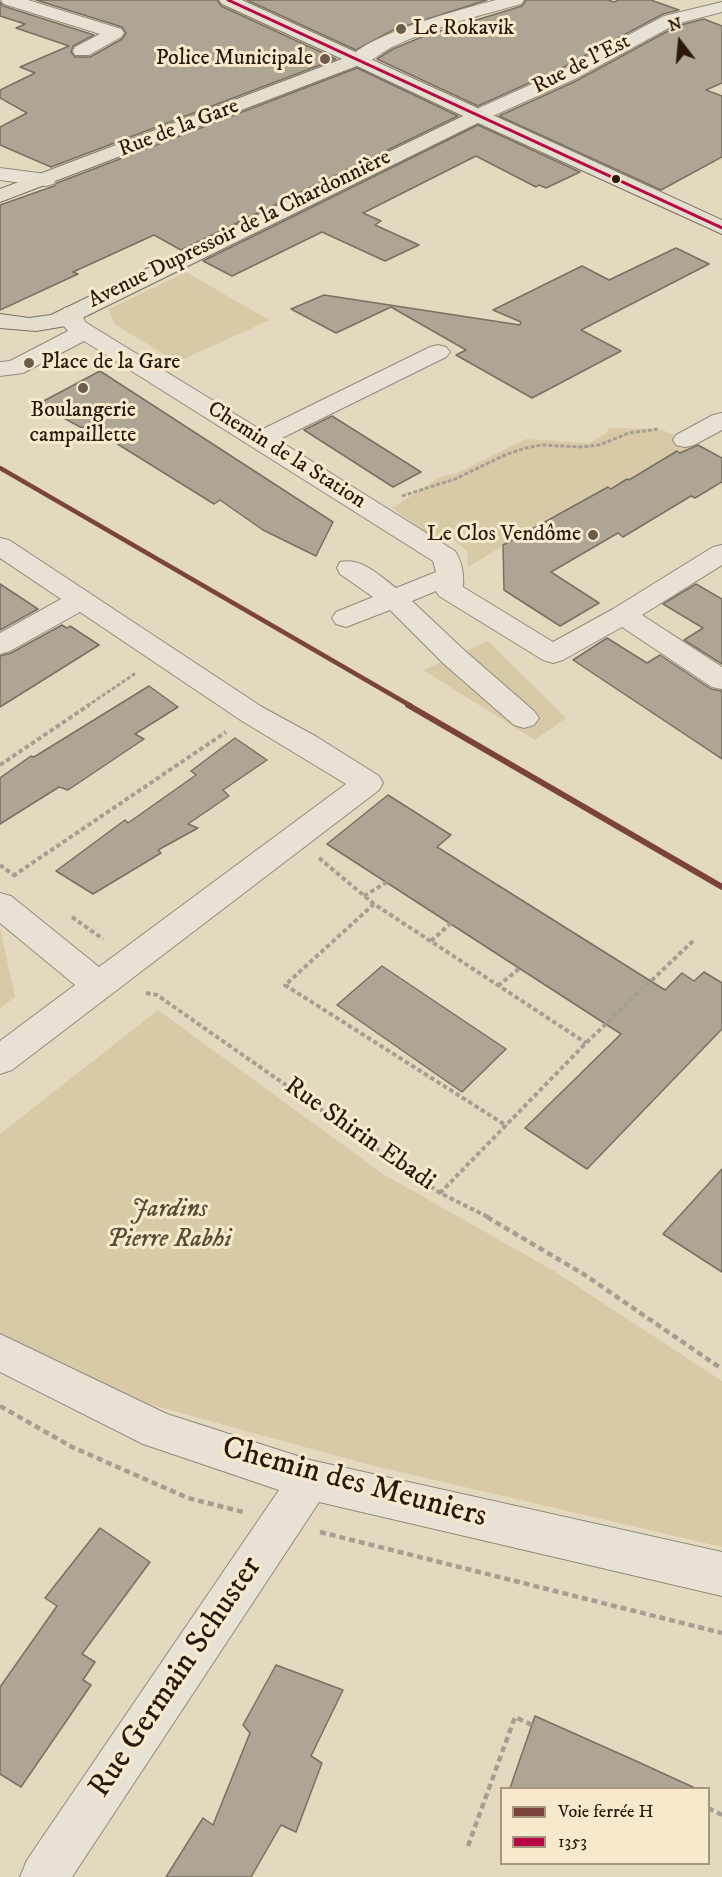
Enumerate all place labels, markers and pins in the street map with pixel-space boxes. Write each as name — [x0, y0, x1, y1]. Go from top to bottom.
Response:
place label: Le Rokavik — [413, 16, 514, 42]
marker: Le Rokavik — [394, 22, 408, 36]
place label: Police Municipale — [156, 46, 313, 72]
marker: Police Municipale — [318, 52, 332, 66]
unlabelled marker — [610, 173, 622, 185]
place label: Place de la Gare — [41, 350, 180, 376]
marker: Place de la Gare — [22, 356, 36, 370]
marker: Boulangerie campaillette — [76, 381, 90, 395]
place label: Boulangerie campaillette — [30, 398, 136, 450]
place label: Le Clos Vendôme — [427, 522, 581, 548]
marker: Le Clos Vendôme — [586, 528, 600, 542]

